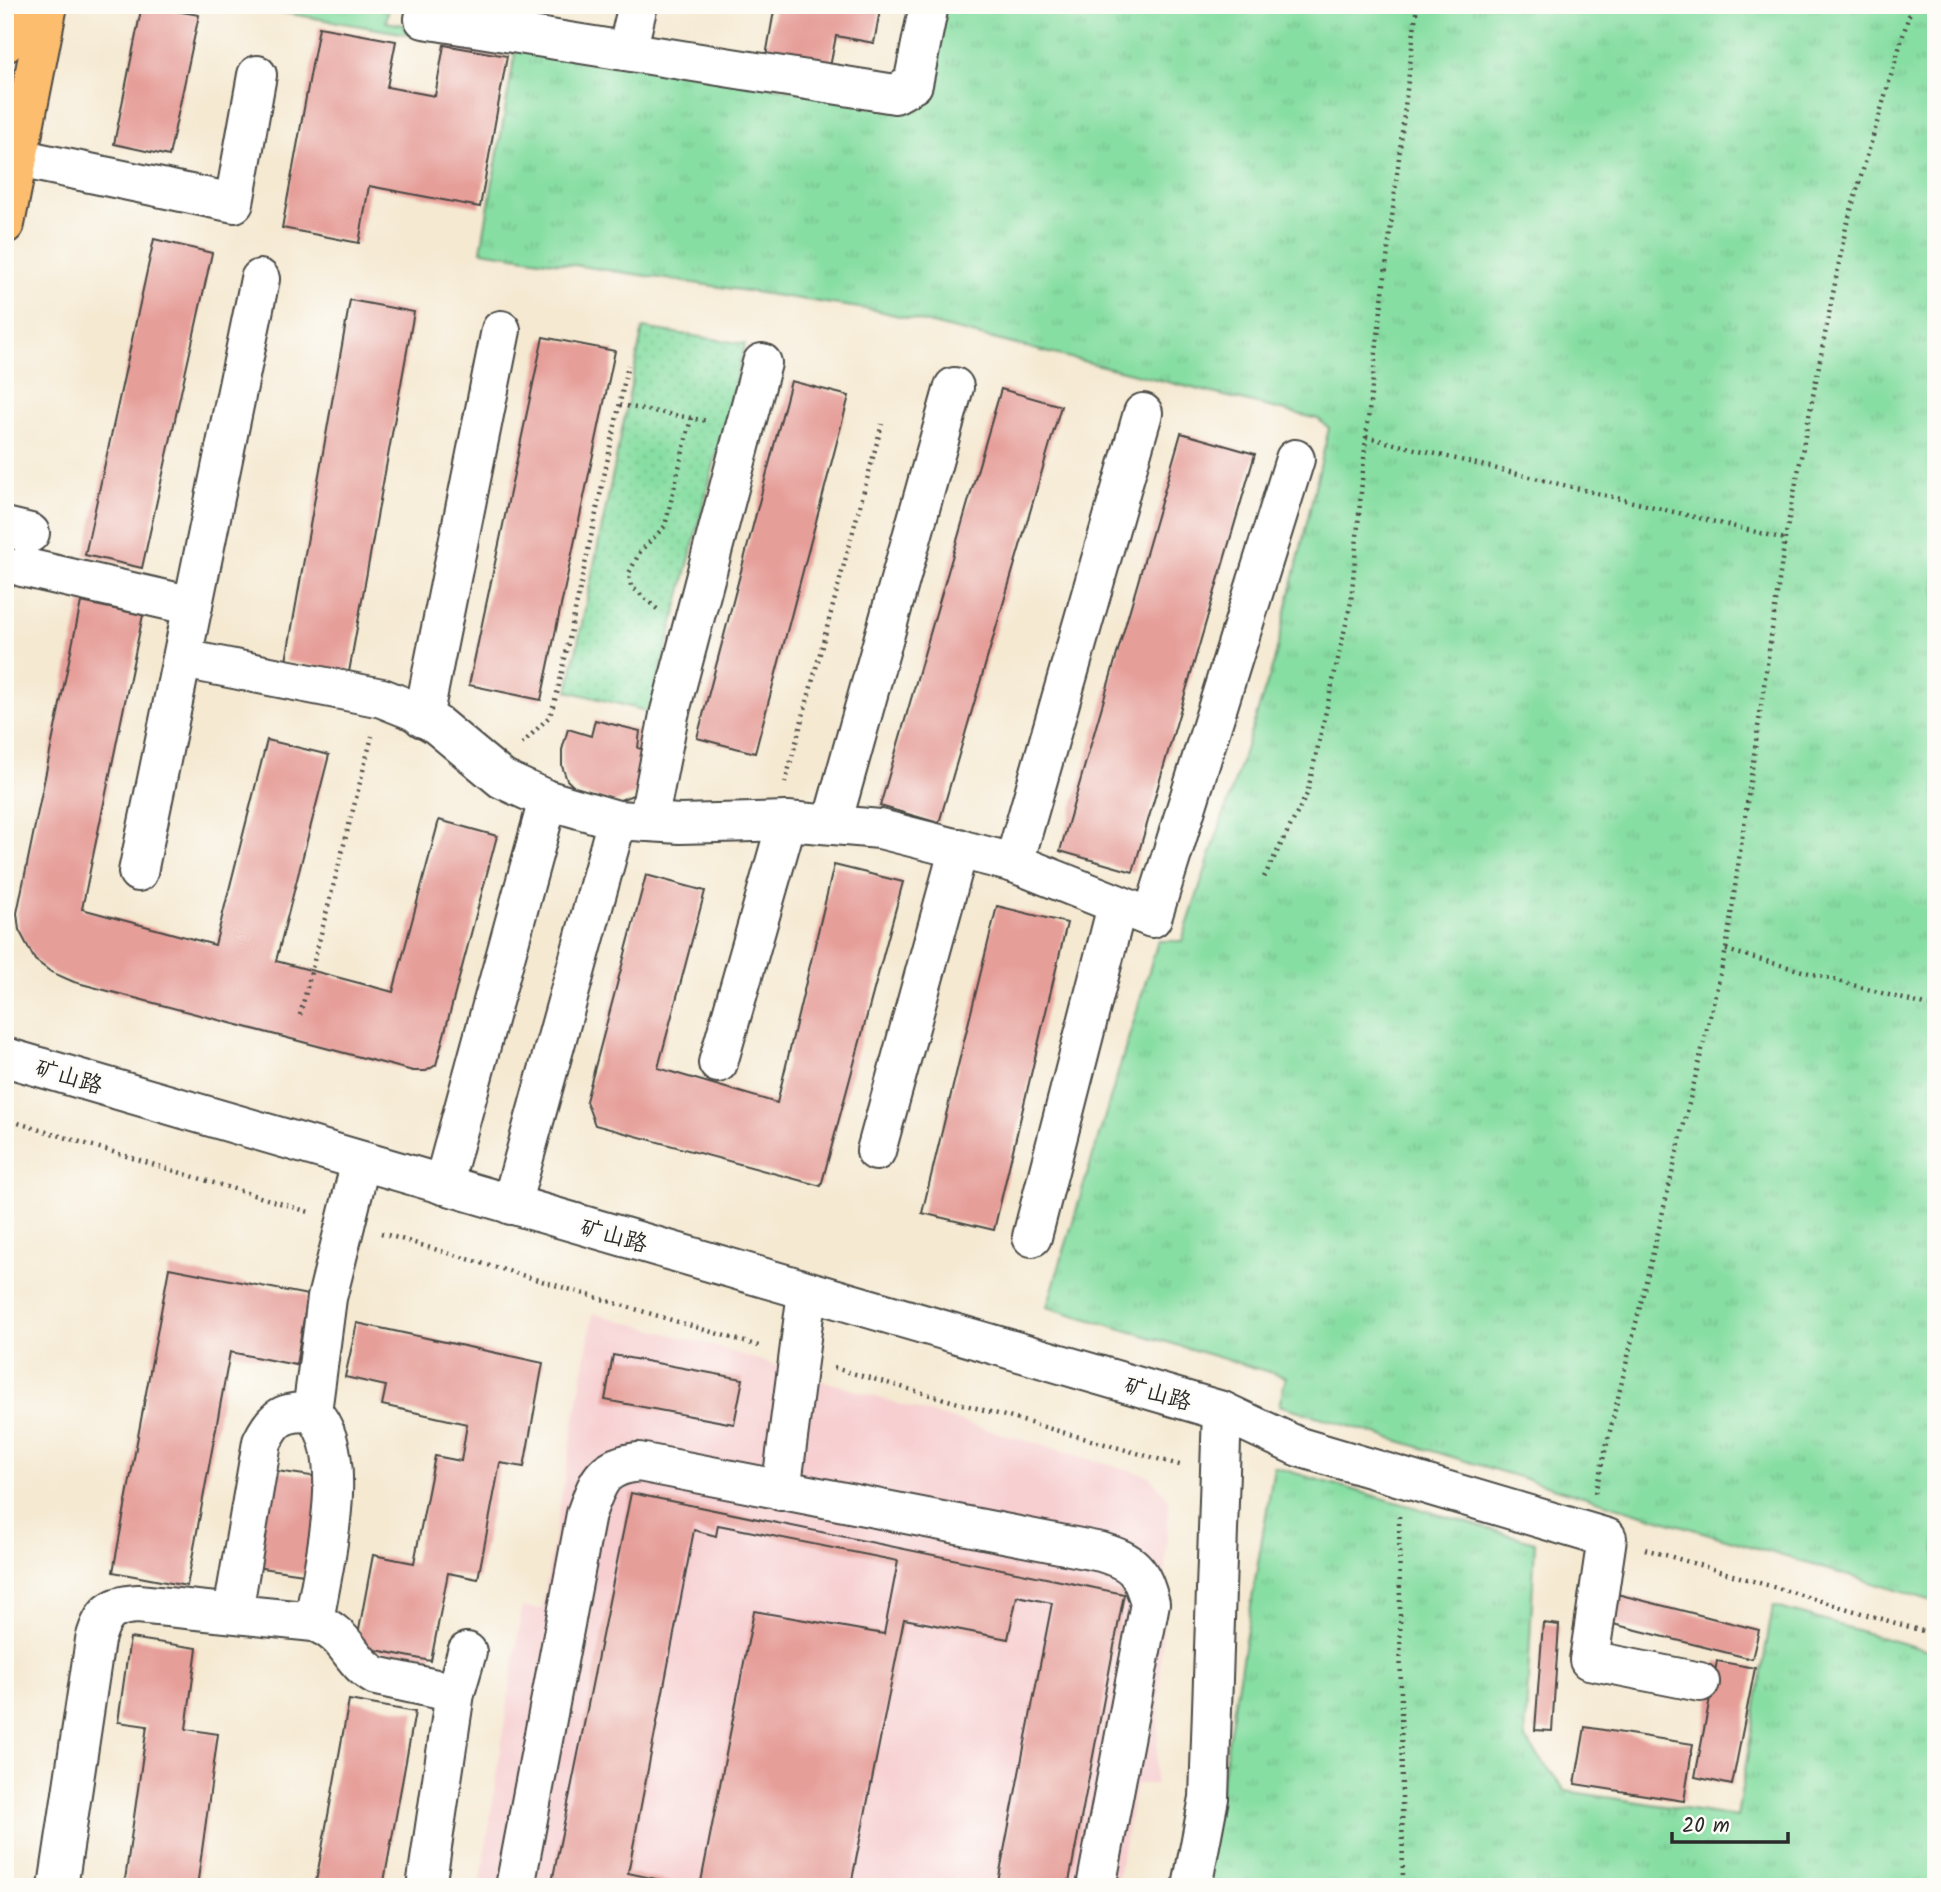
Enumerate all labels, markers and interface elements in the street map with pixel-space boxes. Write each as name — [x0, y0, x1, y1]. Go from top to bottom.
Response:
street label: 矿山路 — [30, 1051, 107, 1105]
street label: 矿山路 — [575, 1210, 652, 1264]
street label: 矿山路 — [1119, 1368, 1196, 1422]
scale bar — [1672, 1801, 1787, 1845]
text: 20 m — [1682, 1810, 1730, 1843]

